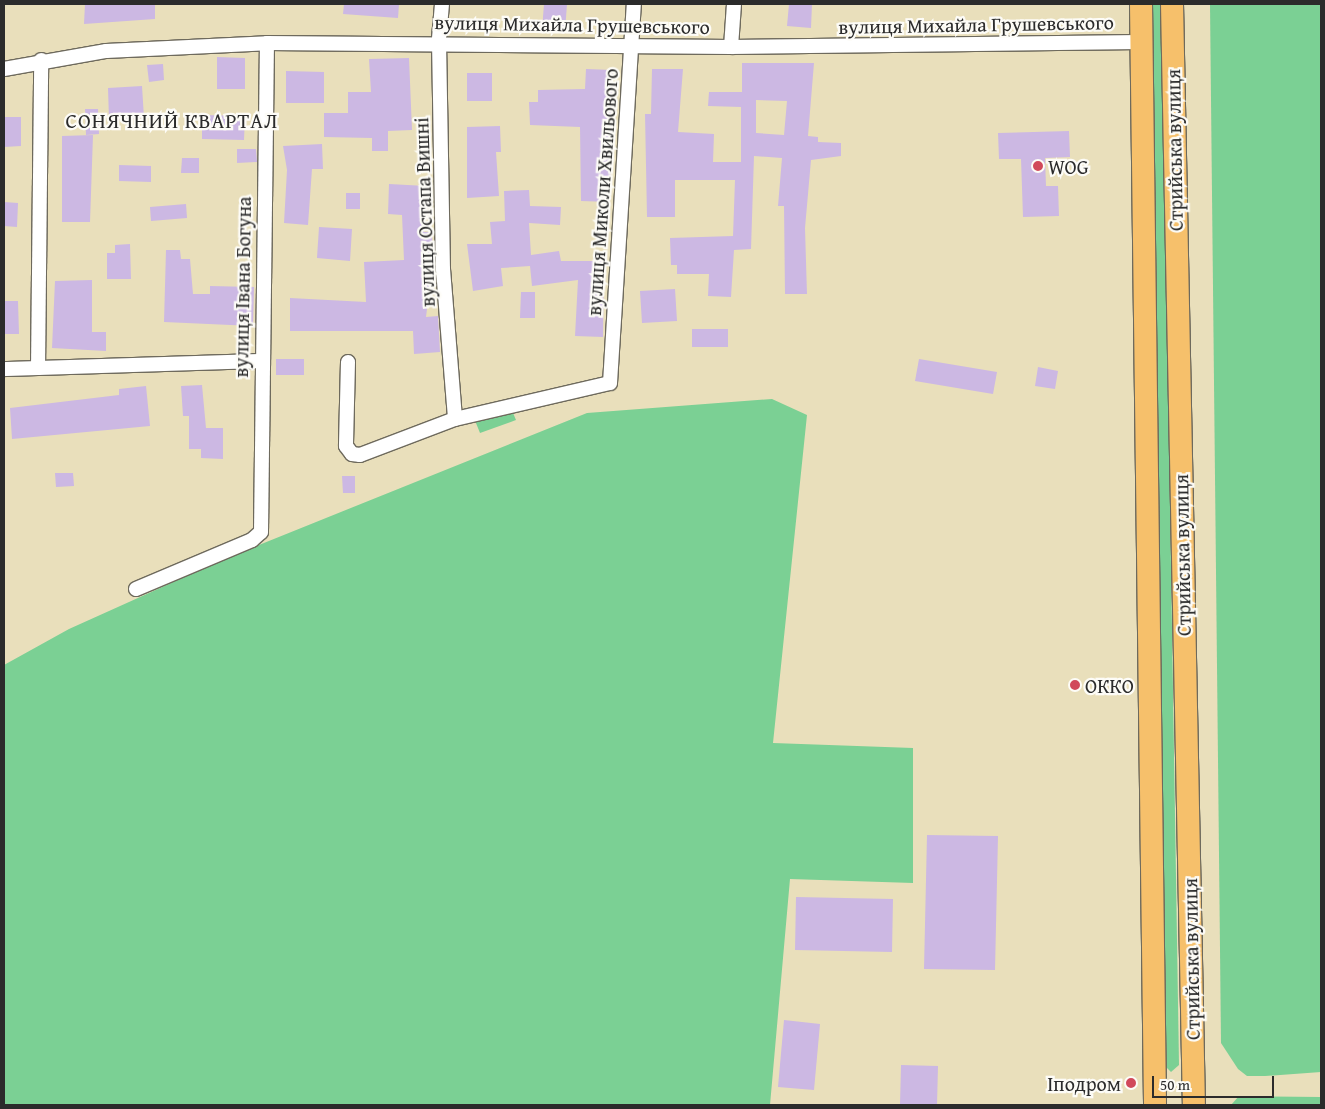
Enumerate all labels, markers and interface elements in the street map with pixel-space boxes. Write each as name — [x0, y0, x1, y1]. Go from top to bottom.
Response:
street label: вулиця Михайла Грушевського — [434, 10, 710, 38]
street label: вулиця Михайла Грушевського — [838, 10, 1114, 38]
street label: вулиця Миколи Хвильового — [581, 68, 623, 316]
street label: Стрийська вулиця — [1161, 69, 1187, 231]
district label: СОНЯЧНИЙ КВАРТАЛ — [64, 108, 280, 134]
street label: вулиця Остапа Вишні — [409, 117, 439, 307]
place label: WOG — [1048, 154, 1089, 178]
marker: WOG — [1032, 160, 1044, 172]
street label: вулиця Івана Богуна — [228, 196, 256, 378]
street label: Стрийська вулиця — [1169, 474, 1195, 636]
place label: ОККО — [1085, 673, 1134, 697]
marker: ОККО — [1069, 679, 1081, 691]
street label: Стрийська вулиця — [1178, 878, 1204, 1040]
scale bar — [1155, 1066, 1278, 1098]
place label: Іподром — [1047, 1071, 1121, 1095]
text: 50 m — [1160, 1074, 1190, 1095]
marker: Іподром — [1125, 1077, 1137, 1089]

